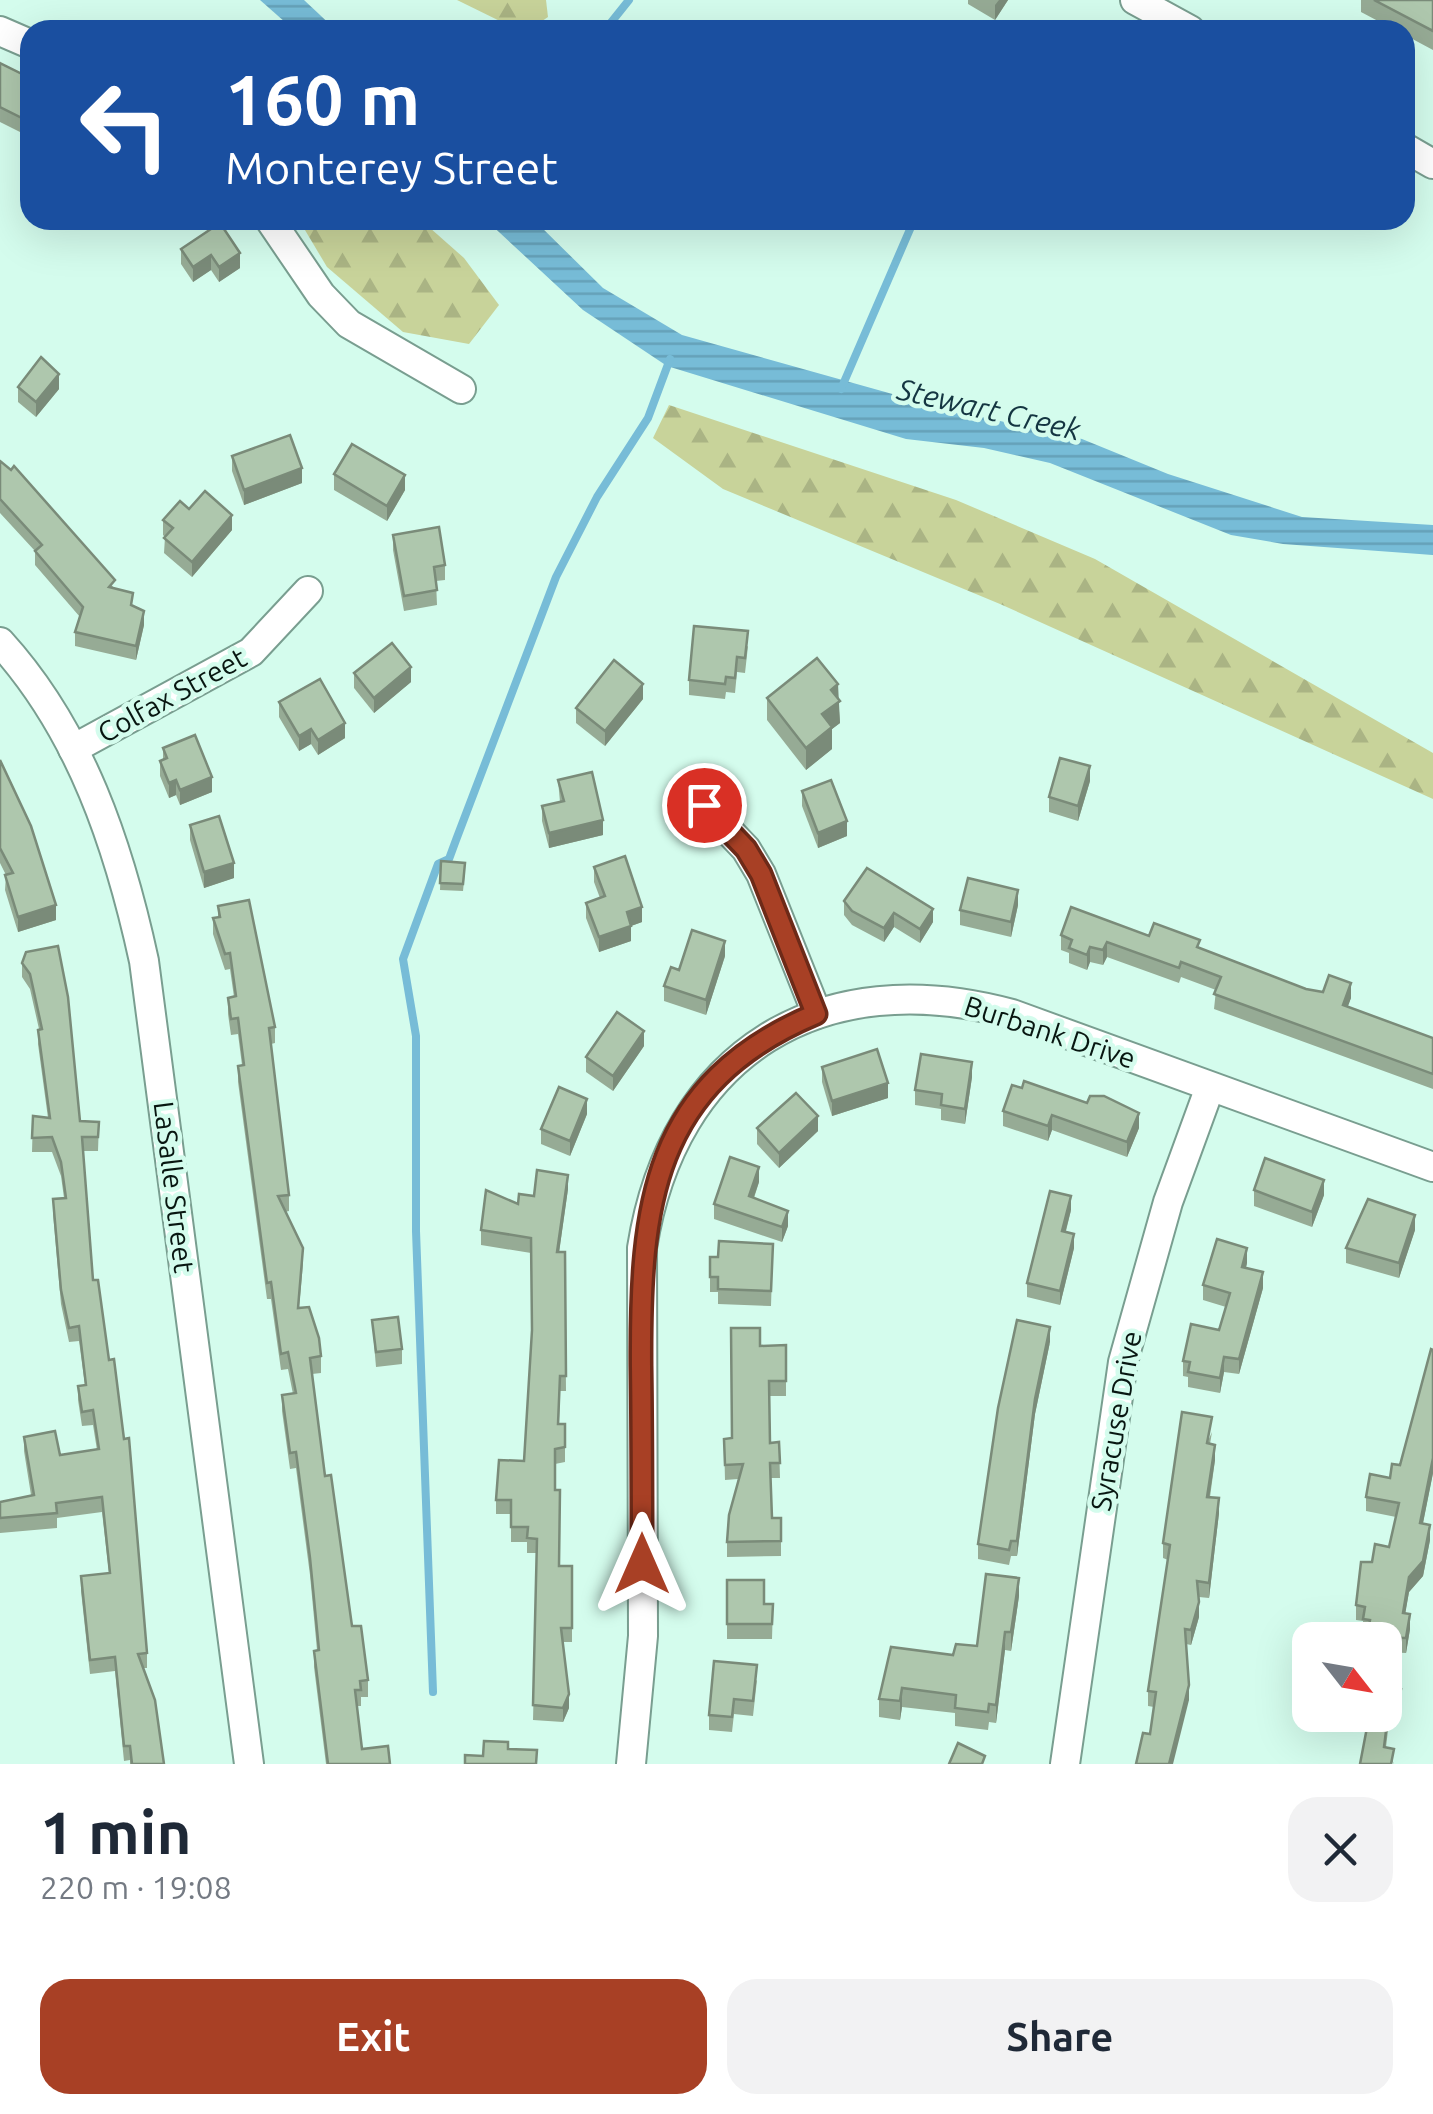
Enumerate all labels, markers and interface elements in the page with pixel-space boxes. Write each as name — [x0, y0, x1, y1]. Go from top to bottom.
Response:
icon: left — [60, 60, 190, 190]
text: 160 m — [225, 60, 420, 138]
text: Monterey Street — [225, 142, 558, 193]
water label: Stewart Creek — [893, 371, 1085, 447]
street label: Colfax Street — [92, 641, 251, 748]
pin — [662, 763, 747, 848]
icon: arrive — [677, 778, 732, 833]
street label: Burbank Drive — [961, 989, 1140, 1074]
street label: LaSalle Street — [149, 1099, 200, 1274]
street label: Syracuse Drive — [1084, 1329, 1147, 1513]
position arrow — [590, 1512, 694, 1616]
north arrow — [1292, 1622, 1402, 1732]
map controls — [1292, 1622, 1402, 1732]
button: close — [1288, 1797, 1393, 1902]
text: 1 min — [40, 1798, 192, 1865]
text: 220 m · 19:08 — [40, 1869, 232, 1905]
button: Exit — [40, 1979, 707, 2094]
button: Share — [727, 1979, 1393, 2094]

